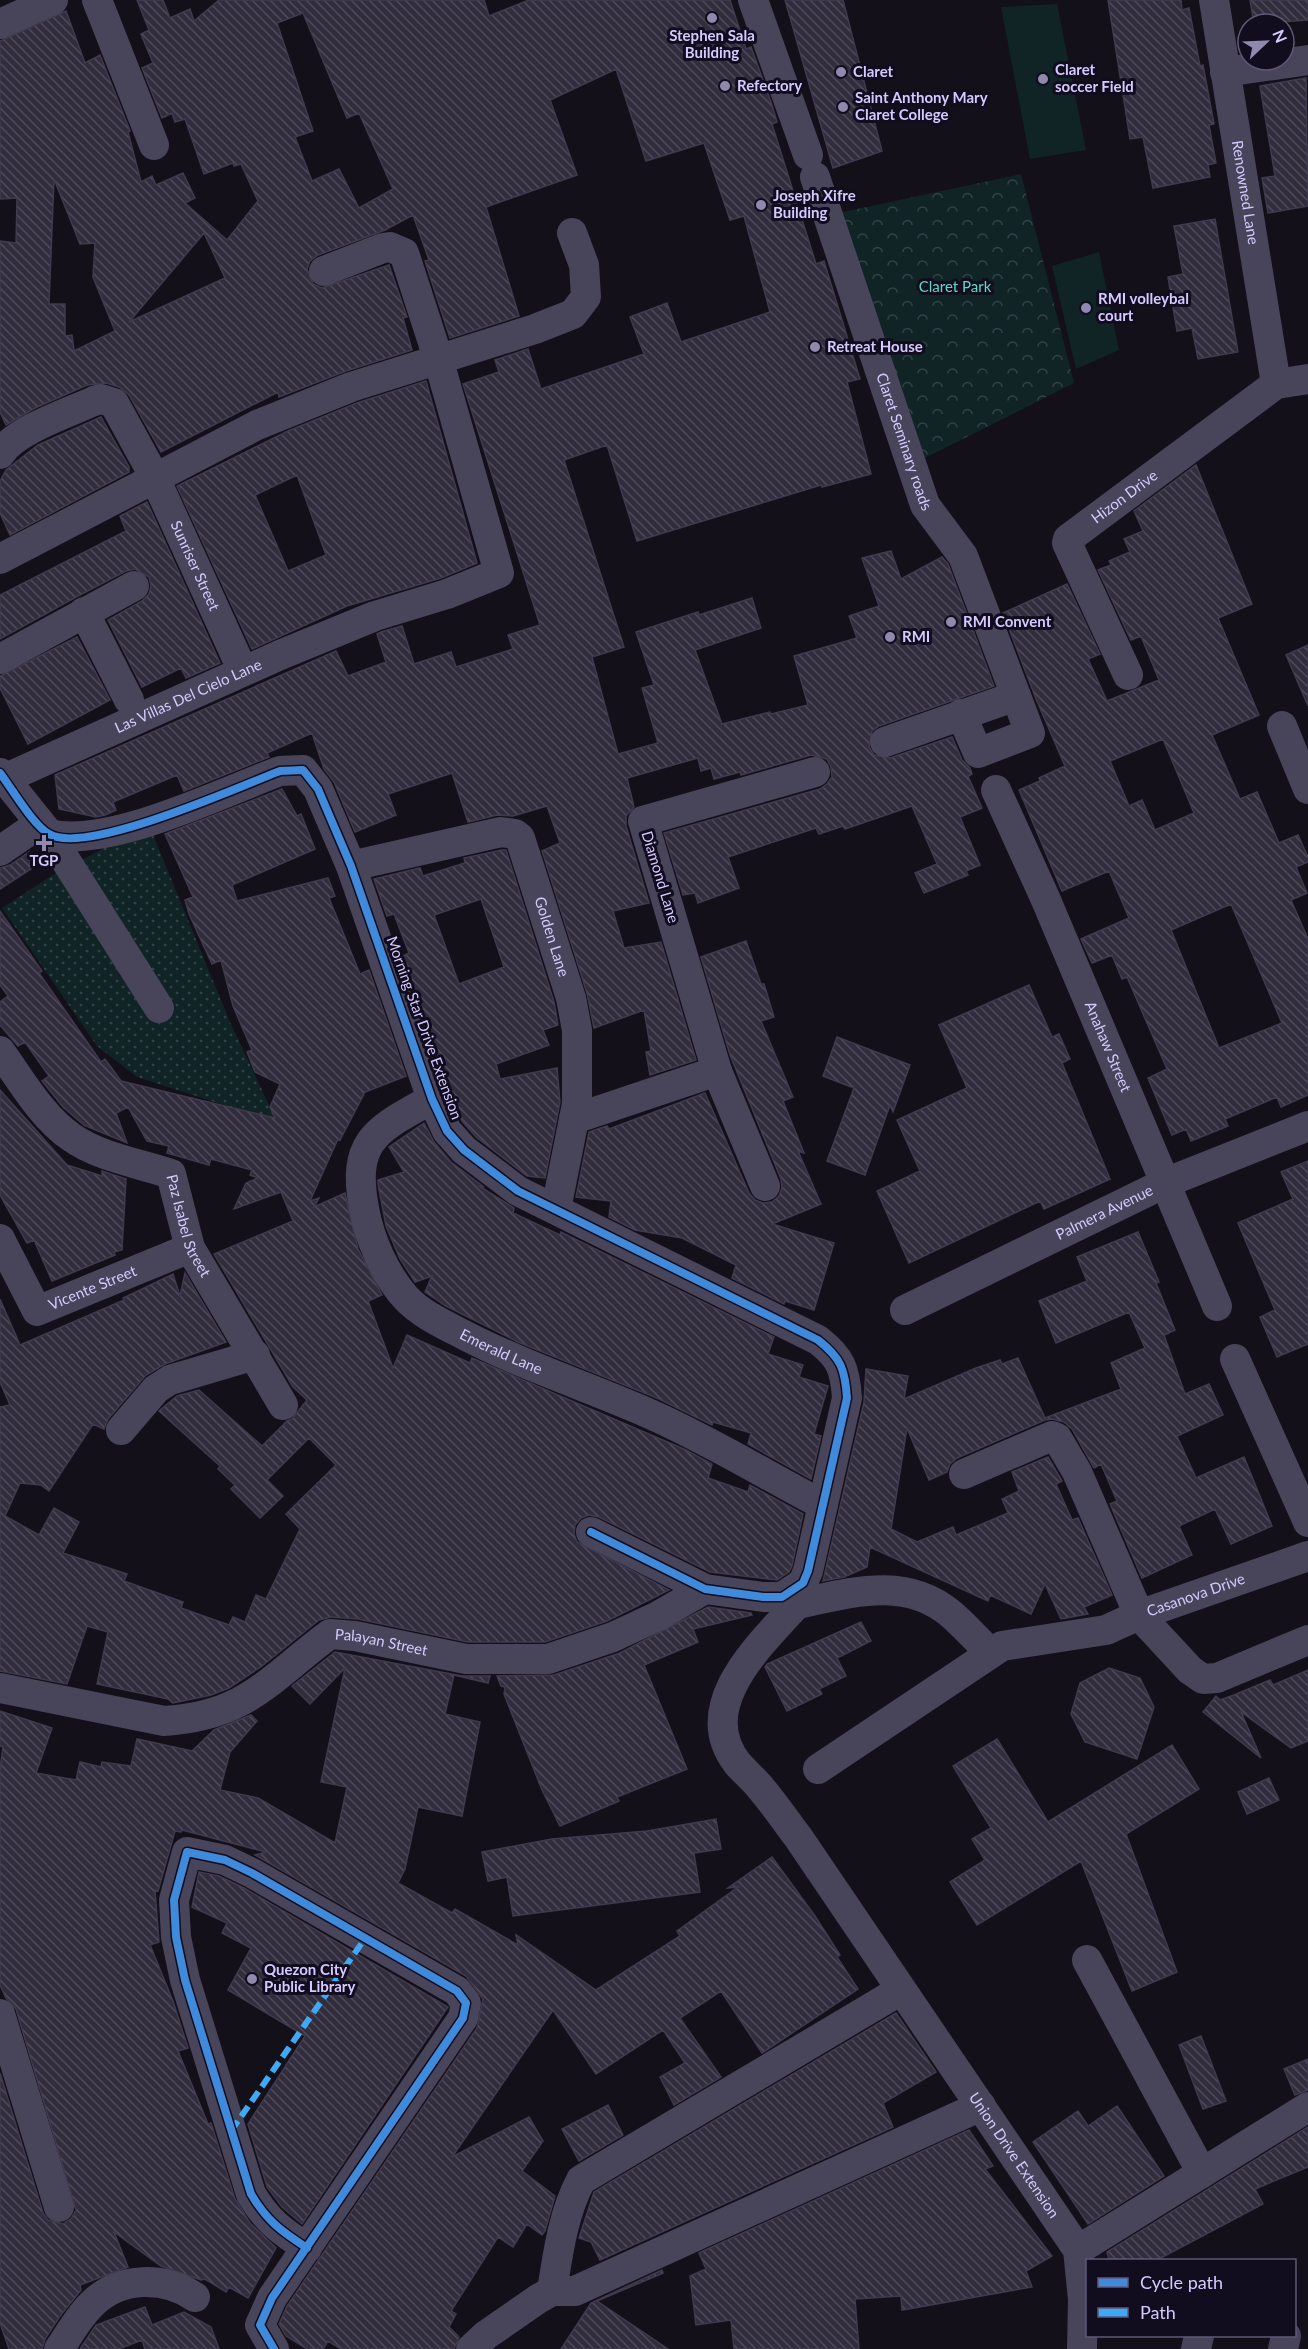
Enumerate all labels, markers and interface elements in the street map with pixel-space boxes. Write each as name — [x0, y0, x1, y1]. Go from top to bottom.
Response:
marker: Stephen Sala Building — [705, 11, 719, 25]
north arrow — [1236, 12, 1296, 72]
place label: Stephen Sala Building — [669, 26, 755, 61]
text: N — [1269, 27, 1291, 45]
place label: Claret soccer Field — [1055, 60, 1134, 95]
place label: Claret — [853, 62, 894, 80]
marker: Claret — [834, 65, 848, 79]
marker: Claret soccer Field — [1036, 72, 1050, 86]
place label: Refectory — [737, 76, 802, 94]
marker: Refectory — [718, 79, 732, 93]
place label: Saint Anthony Mary Claret College — [855, 88, 988, 123]
marker: Saint Anthony Mary Claret College — [836, 100, 850, 114]
street label: Renowned Lane — [1229, 139, 1263, 246]
place label: Joseph Xifre Building — [773, 186, 856, 221]
marker: Joseph Xifre Building — [754, 198, 768, 212]
park label: Claret Park — [919, 277, 992, 295]
place label: RMI volleybal court — [1098, 289, 1189, 324]
marker: RMI volleybal court — [1079, 301, 1093, 315]
place label: Retreat House — [827, 337, 923, 355]
marker: Retreat House — [808, 340, 822, 354]
street label: Claret Seminary roads — [873, 370, 936, 514]
street label: Hizon Drive — [1087, 465, 1161, 527]
street label: Sunriser Street — [168, 518, 224, 614]
place label: RMI Convent — [963, 612, 1052, 630]
marker: RMI Convent — [944, 615, 958, 629]
place label: RMI — [902, 627, 930, 645]
marker: RMI — [883, 630, 897, 644]
street label: Las Villas Del Cielo Lane — [112, 654, 264, 736]
street label: Diamond Lane — [638, 829, 684, 925]
marker: TGP — [37, 836, 51, 850]
place label: TGP — [30, 851, 58, 869]
street label: Golden Lane — [531, 894, 574, 979]
street label: Morning Star Drive Extension — [383, 934, 467, 1122]
street label: Anahaw Street — [1082, 998, 1136, 1095]
street label: Paz Isabel Street — [163, 1172, 215, 1281]
street label: Palmera Avenue — [1053, 1180, 1156, 1243]
street label: Vicente Street — [45, 1261, 139, 1313]
street label: Emerald Lane — [457, 1324, 545, 1377]
street label: Casanova Drive — [1144, 1569, 1247, 1620]
street label: Palayan Street — [334, 1624, 430, 1659]
place label: Quezon City Public Library — [264, 1960, 355, 1995]
marker: Quezon City Public Library — [245, 1972, 259, 1986]
street label: Union Drive Extension — [966, 2089, 1064, 2221]
legend — [1086, 2259, 1296, 2337]
text: Cycle path — [1140, 2271, 1223, 2293]
text: Path — [1140, 2301, 1176, 2323]

